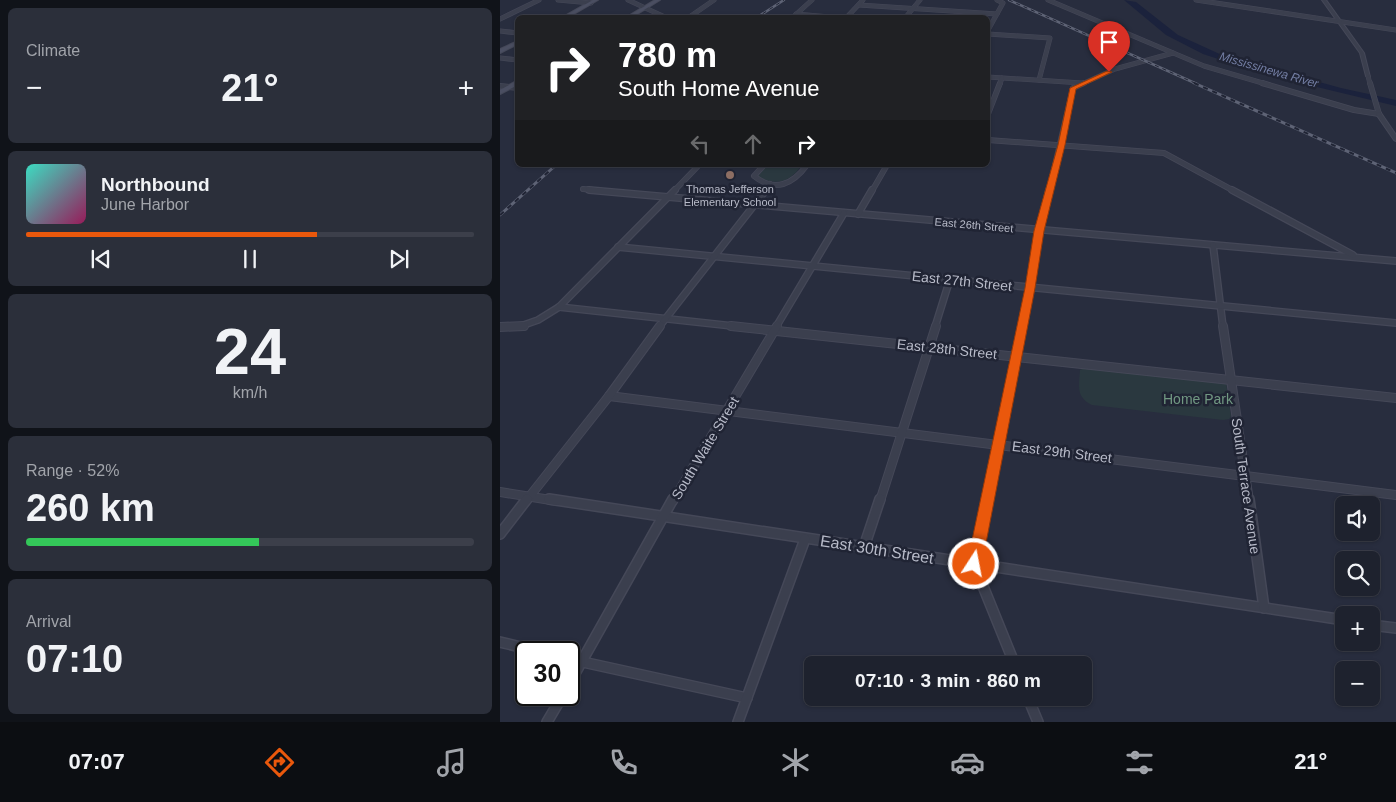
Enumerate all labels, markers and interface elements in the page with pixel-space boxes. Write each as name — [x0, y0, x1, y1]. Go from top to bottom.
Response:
pin — [1088, 21, 1130, 72]
icon: arrive — [1095, 28, 1123, 56]
icon: right — [535, 35, 600, 100]
text: 780 m — [618, 35, 717, 74]
text: Climate — [26, 42, 80, 59]
water label: Mississinewa River — [1218, 49, 1321, 91]
text: 21° — [221, 67, 279, 109]
text: − — [26, 72, 42, 103]
text: + — [458, 72, 474, 103]
text: South Home Avenue — [618, 76, 819, 101]
icon: left — [686, 130, 714, 158]
icon: ahead — [739, 130, 767, 158]
icon: right — [792, 130, 820, 158]
marker: Thomas Jefferson Elementary School — [724, 169, 736, 181]
text: Northbound — [101, 174, 210, 195]
place label: Thomas Jefferson Elementary School — [684, 183, 776, 208]
text: June Harbor — [101, 196, 189, 213]
street label: East 26th Street — [934, 216, 1014, 234]
icon: previous — [87, 245, 115, 273]
icon: pause — [236, 245, 264, 273]
icon: next — [385, 245, 413, 273]
street label: East 27th Street — [911, 268, 1013, 294]
text: 24 — [214, 315, 286, 388]
street label: East 28th Street — [896, 336, 998, 362]
text: km/h — [233, 384, 267, 401]
park label: Home Park — [1163, 391, 1234, 407]
street label: South Waite Street — [668, 394, 742, 502]
street label: South Terrace Avenue — [1229, 417, 1264, 555]
street label: East 29th Street — [1011, 438, 1113, 466]
text: Range · 52% — [26, 462, 119, 479]
text: 260 km — [26, 487, 155, 529]
map controls — [1335, 496, 1380, 706]
button: sound — [1335, 496, 1380, 541]
street label: East 30th Street — [819, 532, 935, 567]
position arrow — [947, 537, 999, 589]
button: search — [1335, 551, 1380, 596]
button: + — [1335, 606, 1380, 651]
text: Arrival — [26, 613, 71, 630]
text: 07:10 — [26, 638, 123, 680]
speed limit sign: 30 — [515, 641, 580, 706]
button: − — [1335, 661, 1380, 706]
text: 07:10 · 3 min · 860 m — [855, 670, 1041, 691]
icon: directions — [262, 745, 297, 780]
icon: music — [434, 745, 469, 780]
icon: phone — [606, 745, 641, 780]
icon: climate — [778, 745, 813, 780]
icon: car — [950, 745, 985, 780]
icon: filters — [1122, 745, 1157, 780]
text: 07:07 — [69, 749, 125, 774]
text: 21° — [1294, 749, 1327, 774]

